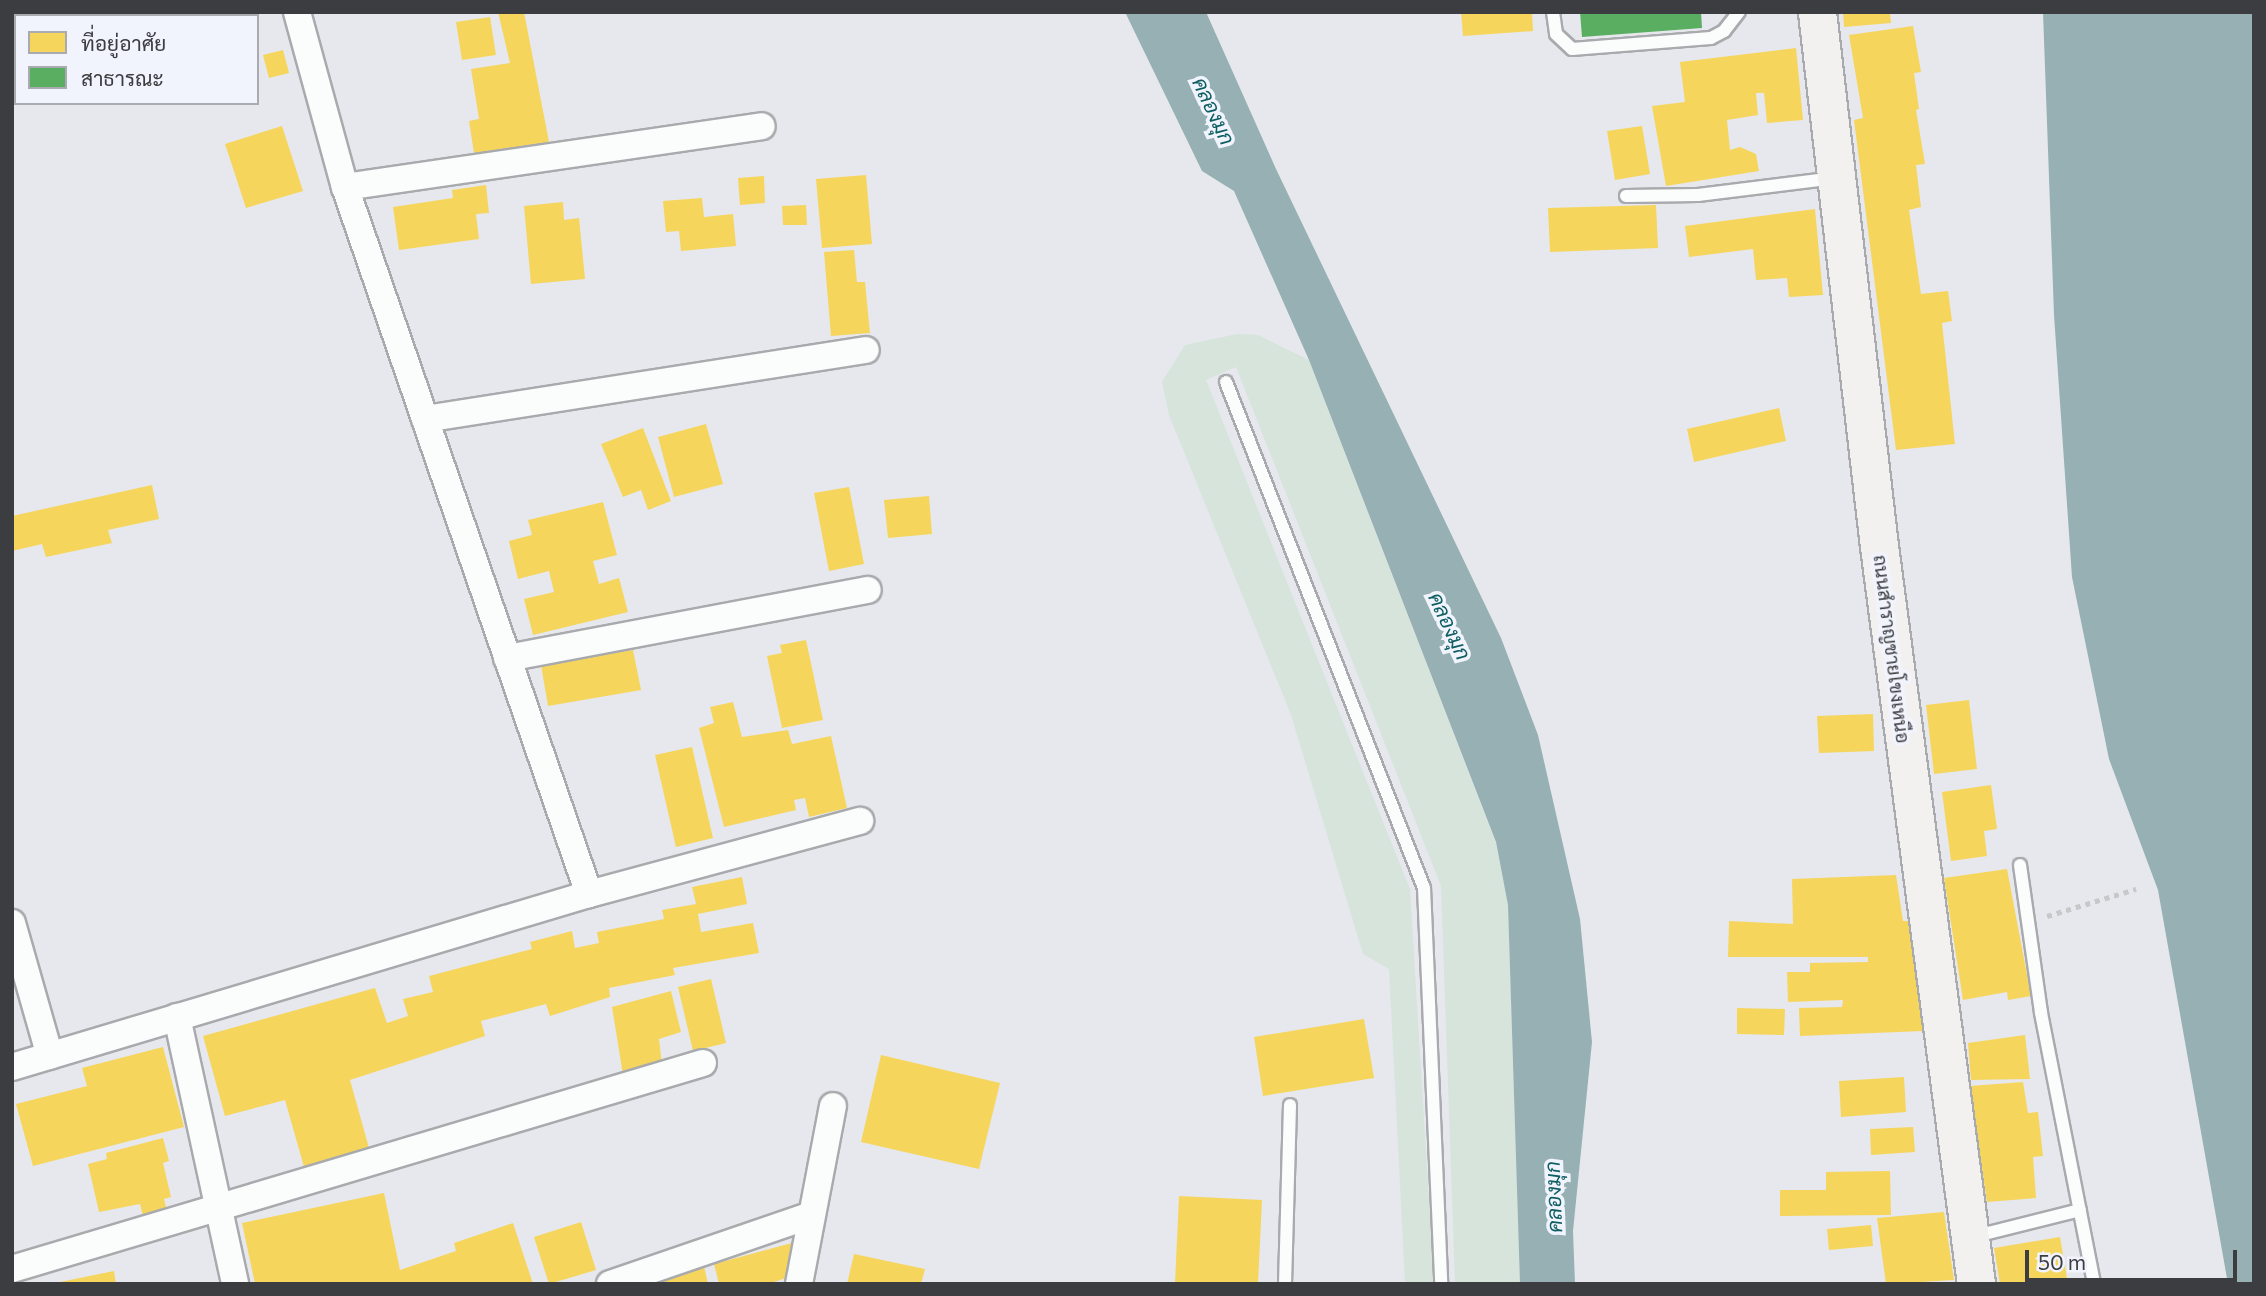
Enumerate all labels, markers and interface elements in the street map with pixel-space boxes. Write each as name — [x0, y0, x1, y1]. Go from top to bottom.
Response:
legend — [14, 14, 259, 105]
text: ที่อยู่อาศัย — [81, 30, 166, 55]
text: สาธารณะ — [81, 65, 164, 90]
water label: คลองมุก — [1187, 73, 1241, 149]
street label: ถนนสำราญชายโขงเหนือ — [1869, 554, 1915, 744]
water label: คลองมุก — [1423, 588, 1477, 664]
water label: คลองมุก — [1539, 1161, 1567, 1233]
scale bar — [2028, 1236, 2240, 1280]
text: 50 m — [2038, 1249, 2086, 1274]

